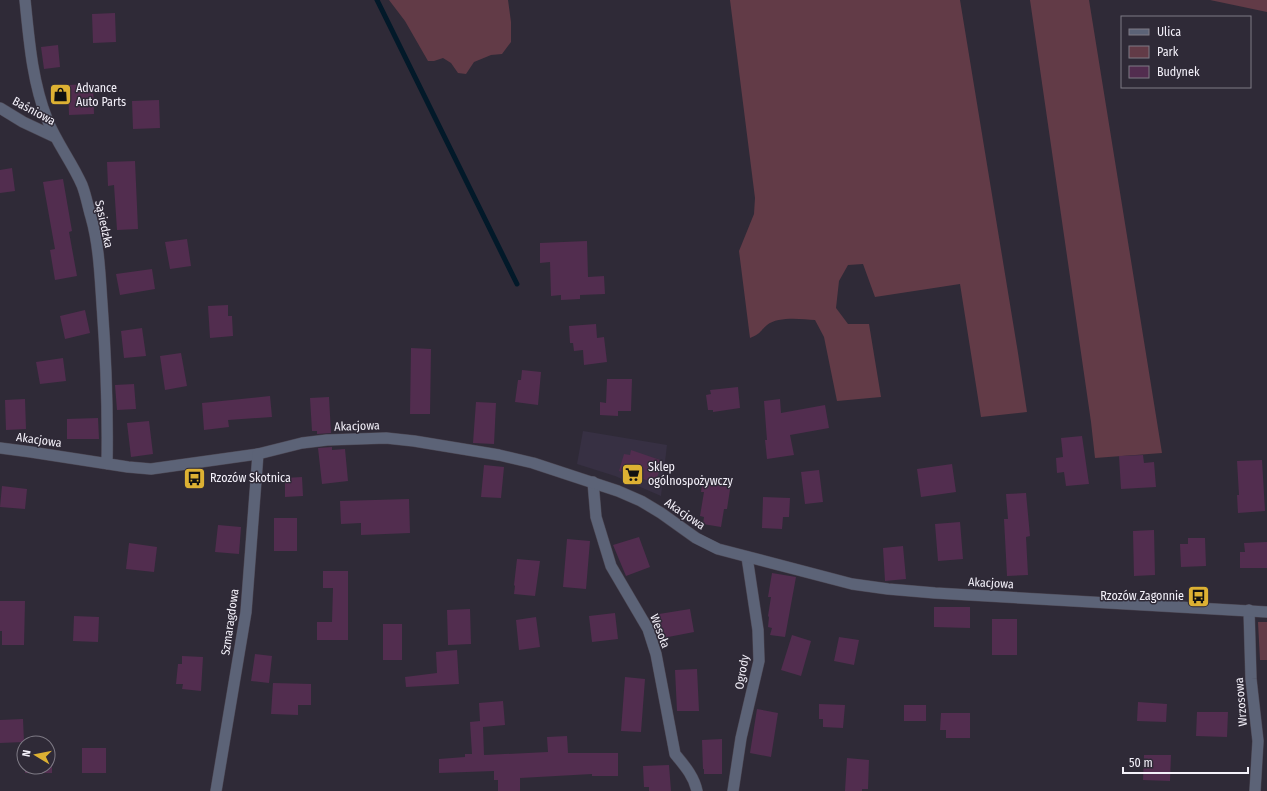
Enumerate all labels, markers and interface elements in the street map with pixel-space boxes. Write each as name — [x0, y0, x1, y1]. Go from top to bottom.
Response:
legend — [1121, 16, 1251, 88]
text: Ulica — [1157, 25, 1181, 39]
text: Park — [1157, 45, 1179, 59]
text: Budynek — [1157, 65, 1200, 79]
place label: Advance Auto Parts — [76, 81, 126, 109]
shop icon: Advance Auto Parts — [47, 82, 73, 108]
street label: Baśniowa — [10, 94, 58, 128]
street label: Sąsiedzka — [92, 199, 116, 249]
street label: Akacjowa — [334, 418, 380, 434]
street label: Akacjowa — [15, 430, 63, 450]
place label: Sklep ogólnospożywczy — [648, 460, 733, 488]
supermarket icon: Sklep ogólnospożywczy — [619, 461, 645, 487]
bus stop icon: Rzozów Skotnica — [182, 465, 208, 491]
place label: Rzozów Skotnica — [210, 471, 291, 485]
street label: Akacjowa — [662, 495, 708, 533]
street label: Akacjowa — [968, 575, 1014, 591]
bus stop icon: Rzozów Zagonnie — [1186, 583, 1212, 609]
street label: Szmaragdowa — [218, 588, 242, 656]
place label: Rzozów Zagonnie — [1100, 589, 1184, 603]
street label: Wesoła — [647, 612, 673, 650]
street label: Ogrody — [732, 653, 752, 691]
street label: Wrzosowa — [1232, 677, 1250, 727]
north arrow — [16, 735, 56, 775]
text: N — [20, 749, 34, 758]
scale bar — [1123, 749, 1248, 775]
text: 50 m — [1129, 756, 1153, 770]

